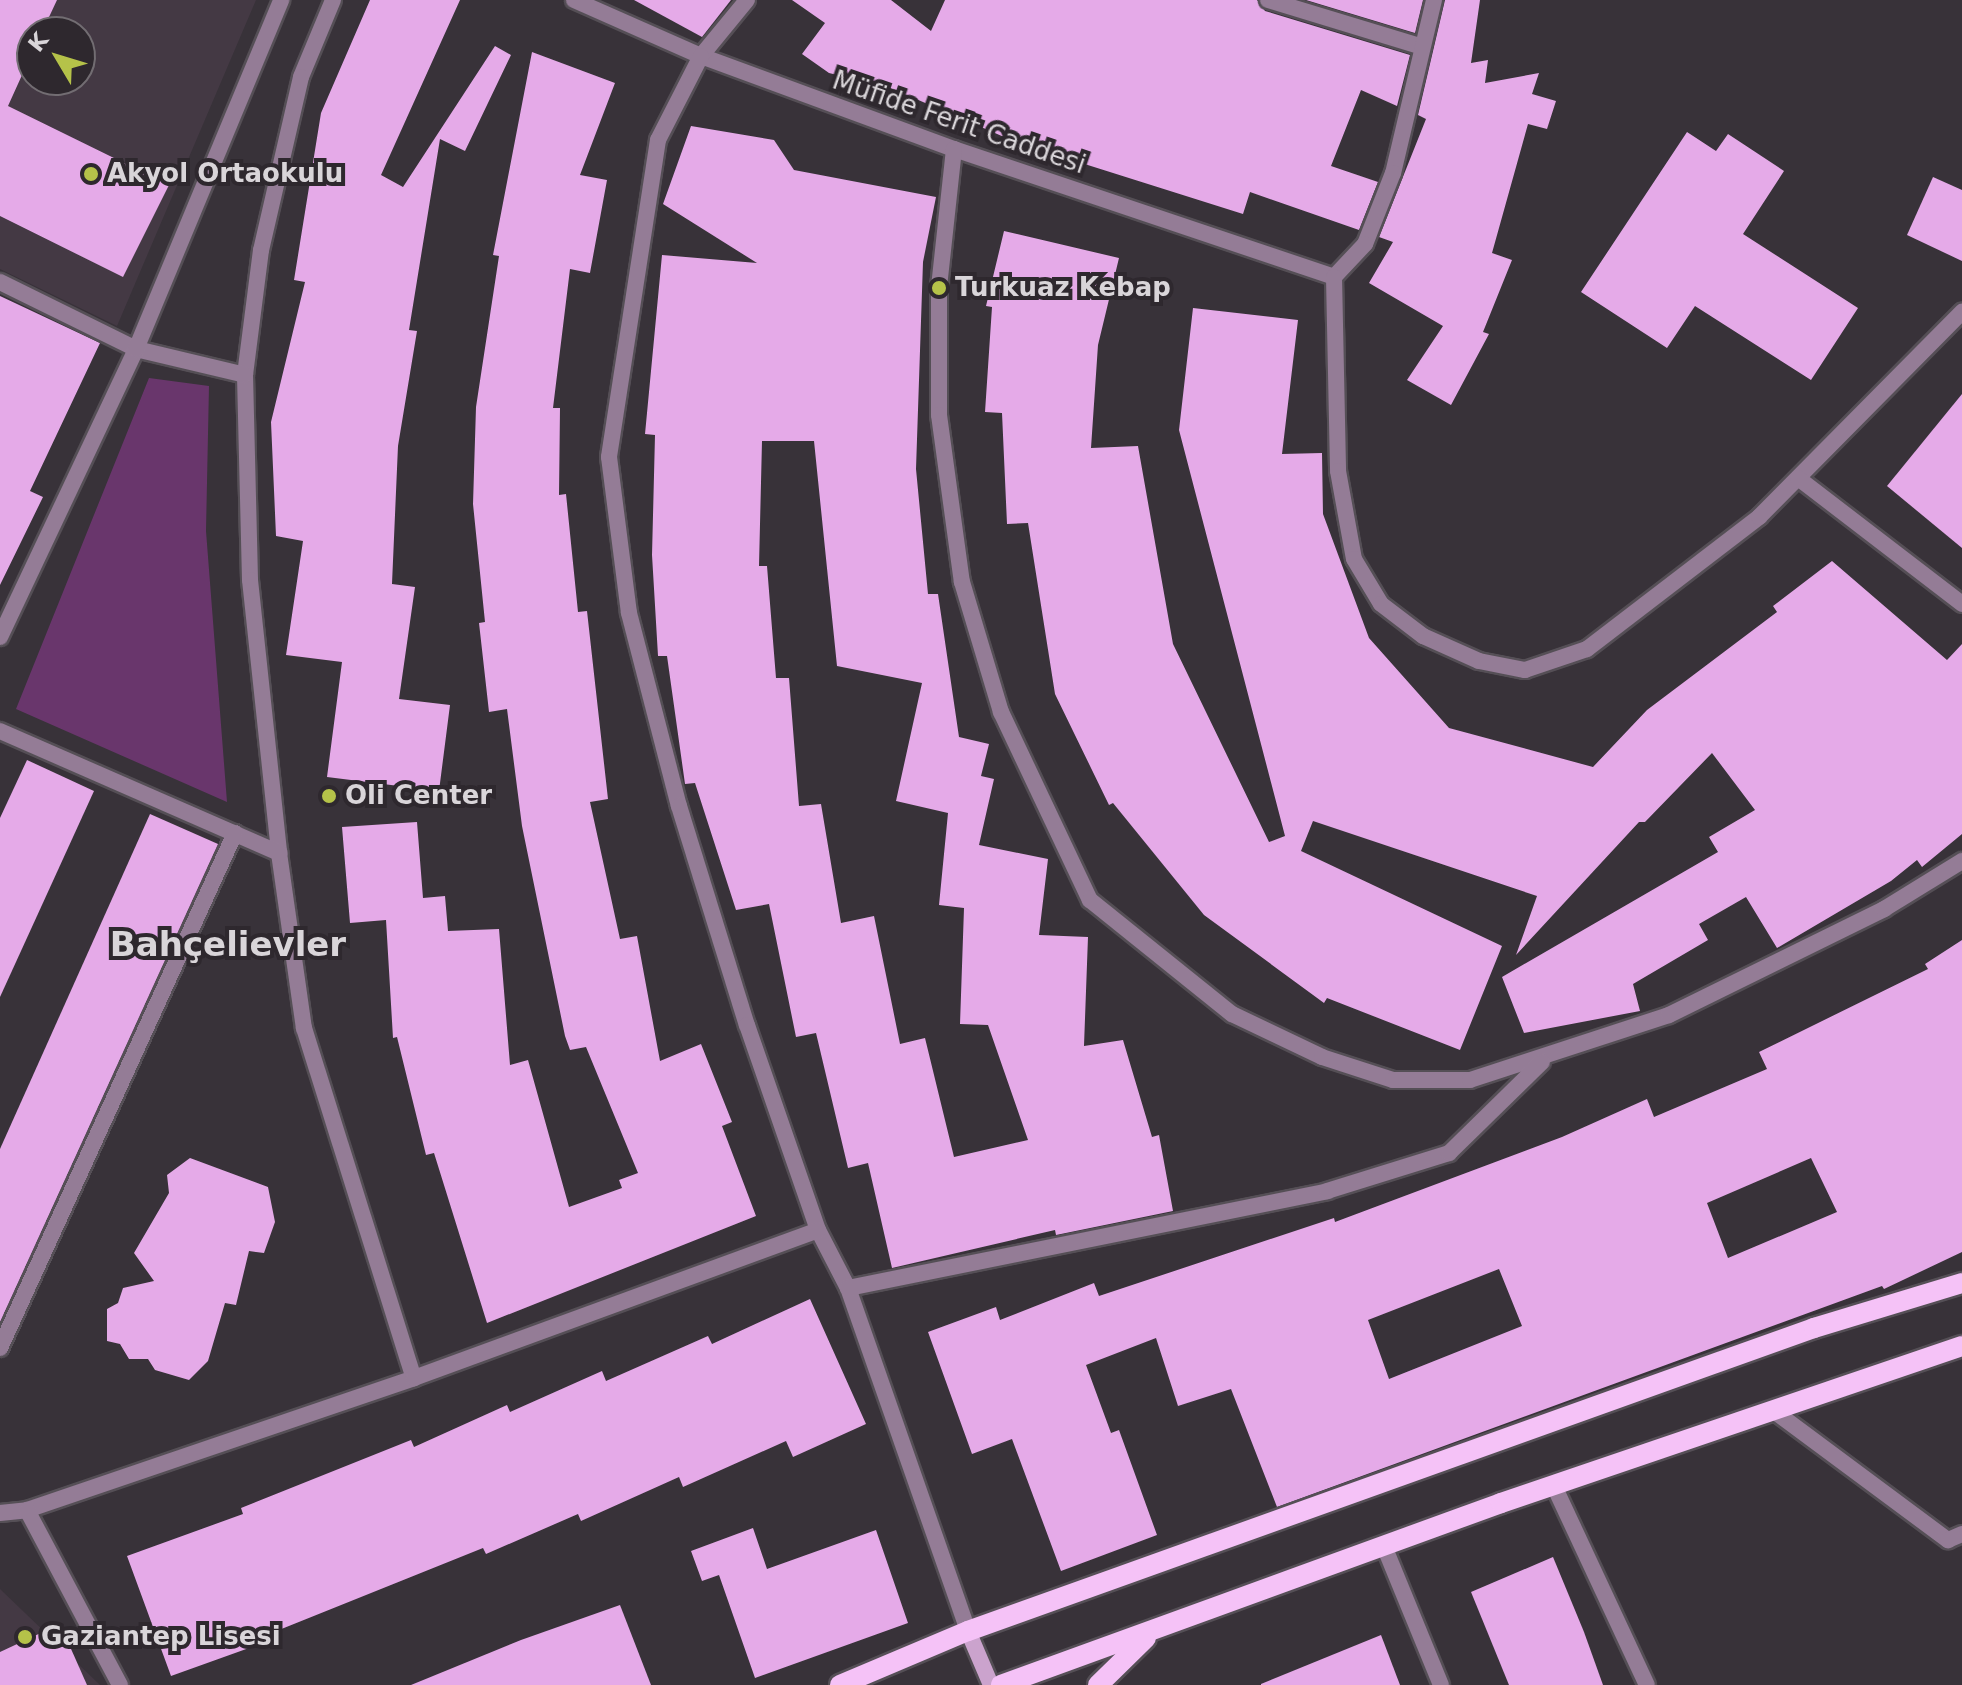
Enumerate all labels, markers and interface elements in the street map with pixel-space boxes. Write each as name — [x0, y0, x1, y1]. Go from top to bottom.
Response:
north arrow — [16, 16, 96, 96]
text: K — [23, 28, 53, 57]
street label: Müfide Ferit Caddesi — [828, 65, 1090, 181]
place label: Akyol Ortaokulu — [107, 158, 343, 190]
marker: Akyol Ortaokulu — [82, 165, 100, 183]
place label: Turkuaz Kebap — [955, 272, 1171, 304]
marker: Turkuaz Kebap — [930, 279, 948, 297]
place label: Oli Center — [345, 780, 492, 812]
marker: Oli Center — [320, 787, 338, 805]
district label: Bahçelievler — [110, 925, 346, 965]
place label: Gaziantep Lisesi — [41, 1621, 281, 1653]
marker: Gaziantep Lisesi — [16, 1628, 34, 1646]

